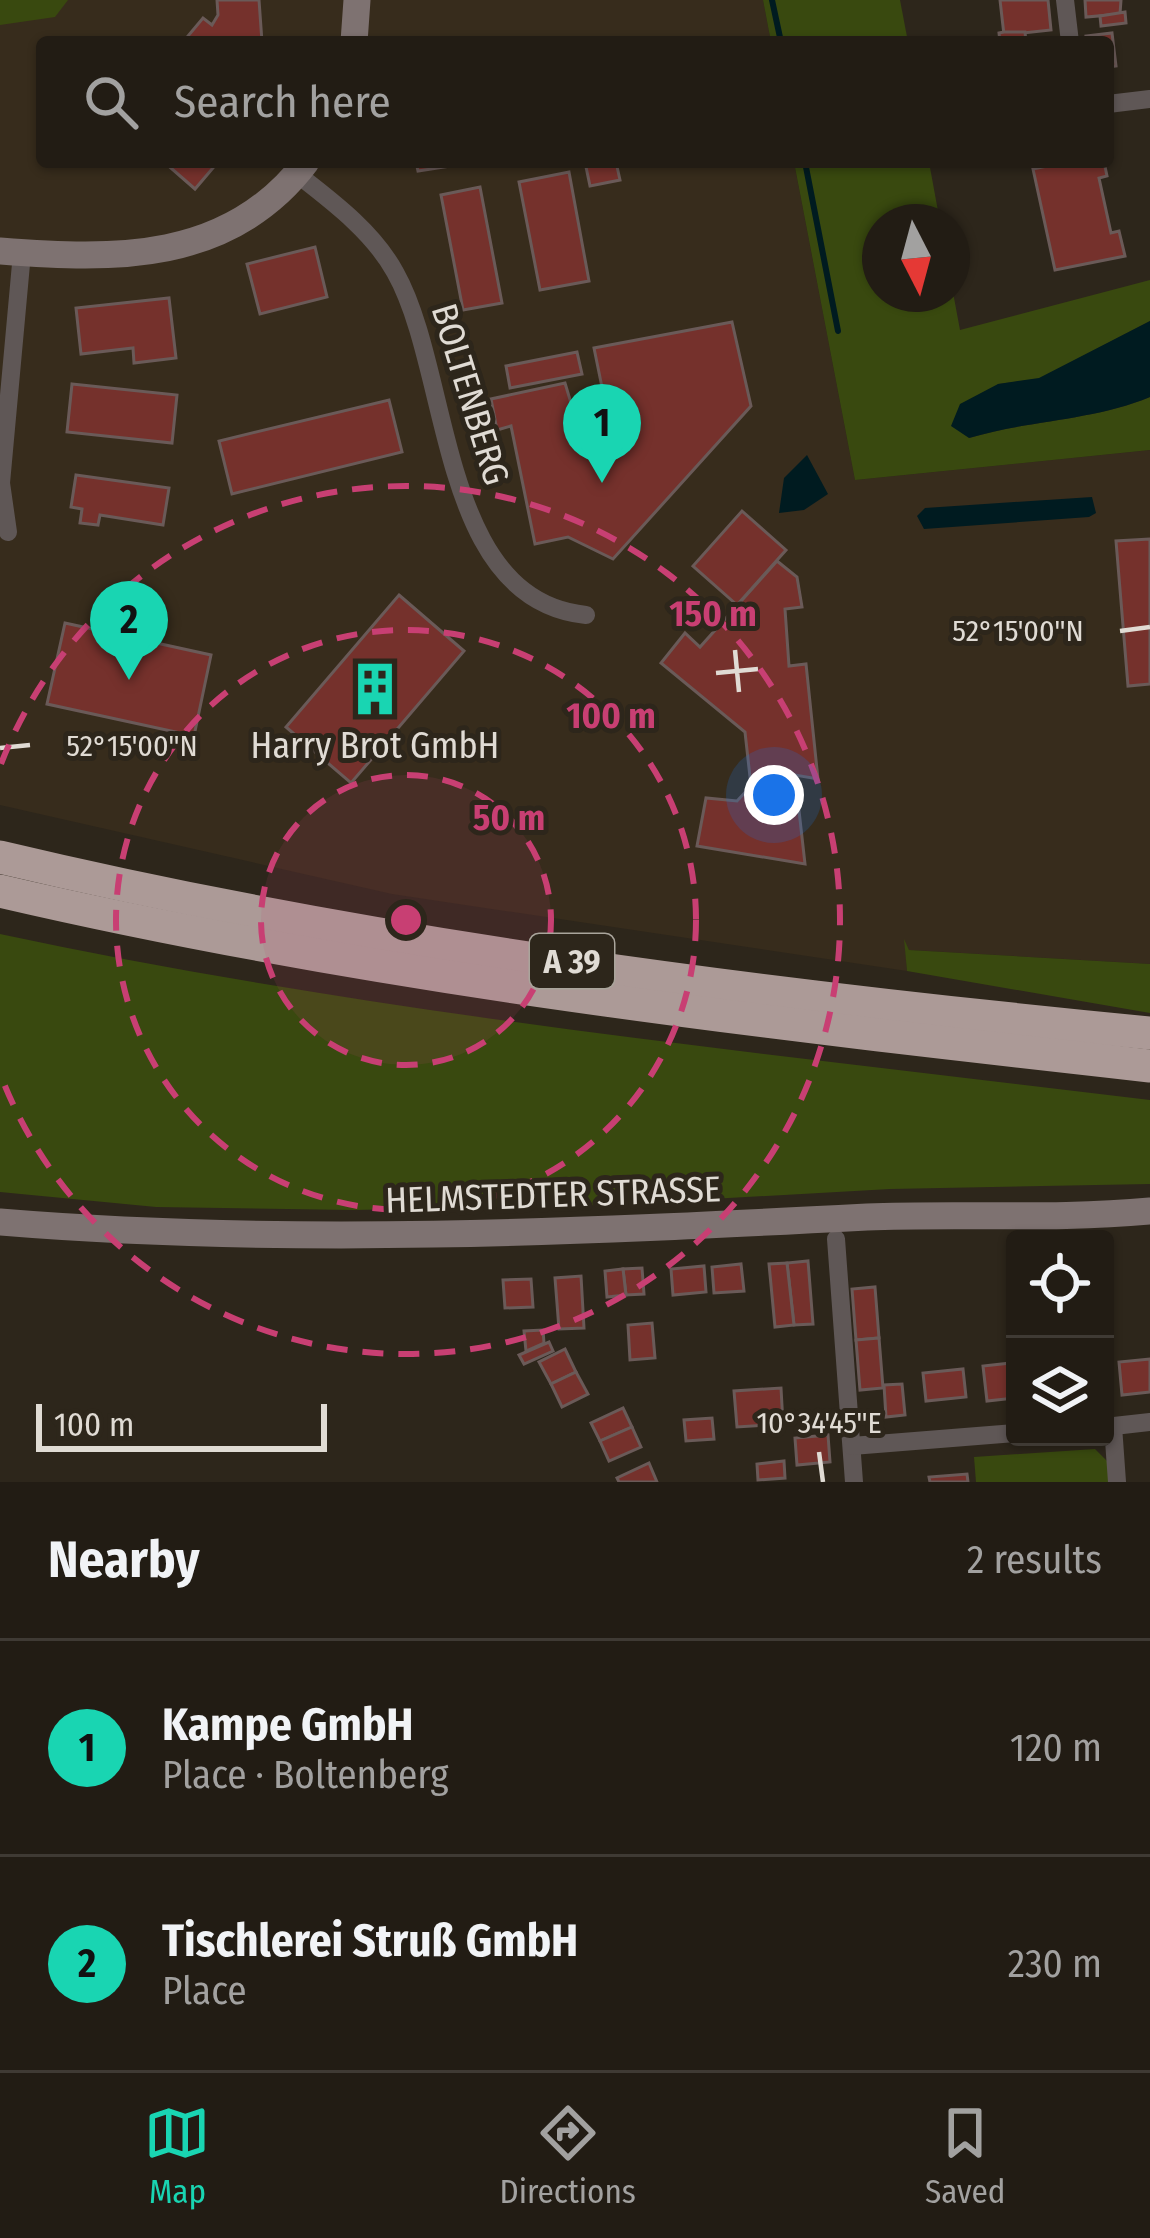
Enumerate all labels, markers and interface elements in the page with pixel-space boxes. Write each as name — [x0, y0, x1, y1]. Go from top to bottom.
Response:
search box — [36, 36, 1114, 168]
icon: search — [78, 69, 144, 135]
text: Search here — [174, 75, 391, 129]
north arrow — [862, 204, 970, 312]
street label: BOLTENBERG — [422, 298, 518, 490]
pin: 1 — [563, 384, 641, 483]
pin: 2 — [90, 581, 168, 680]
text: 150 m — [669, 592, 757, 636]
text: 52°15'00"N — [952, 613, 1084, 649]
building icon: Harry Brot GmbH — [346, 660, 404, 718]
text: 100 m — [566, 694, 656, 738]
place label: Harry Brot GmbH — [251, 724, 499, 768]
text: 52°15'00"N — [66, 728, 198, 764]
your location — [744, 765, 804, 825]
text: 50 m — [473, 796, 545, 840]
centre of rings — [385, 899, 427, 941]
road number: A 39 — [530, 934, 614, 988]
street label: HELMSTEDTER STRASSE — [385, 1167, 722, 1223]
map controls — [1006, 1230, 1114, 1446]
button: locate — [1006, 1230, 1114, 1338]
button: layers — [1006, 1338, 1114, 1446]
scale bar — [36, 1398, 327, 1451]
text: 100 m — [54, 1405, 134, 1445]
text: 10°34'45"E — [756, 1405, 882, 1441]
text: Nearby — [48, 1529, 200, 1591]
text: 2 results — [967, 1537, 1102, 1583]
text: Kampe GmbH — [162, 1698, 413, 1752]
text: 1 — [79, 1725, 95, 1771]
text: 120 m — [1010, 1725, 1102, 1771]
text: Place · Boltenberg — [162, 1752, 449, 1798]
text: Tischlerei Struß GmbH — [162, 1914, 578, 1968]
text: 2 — [78, 1941, 96, 1987]
text: 230 m — [1008, 1941, 1102, 1987]
text: Place — [162, 1968, 246, 2014]
tab: Map — [144, 2100, 210, 2212]
tab: Directions — [499, 2100, 636, 2212]
tab: Saved — [925, 2100, 1005, 2212]

